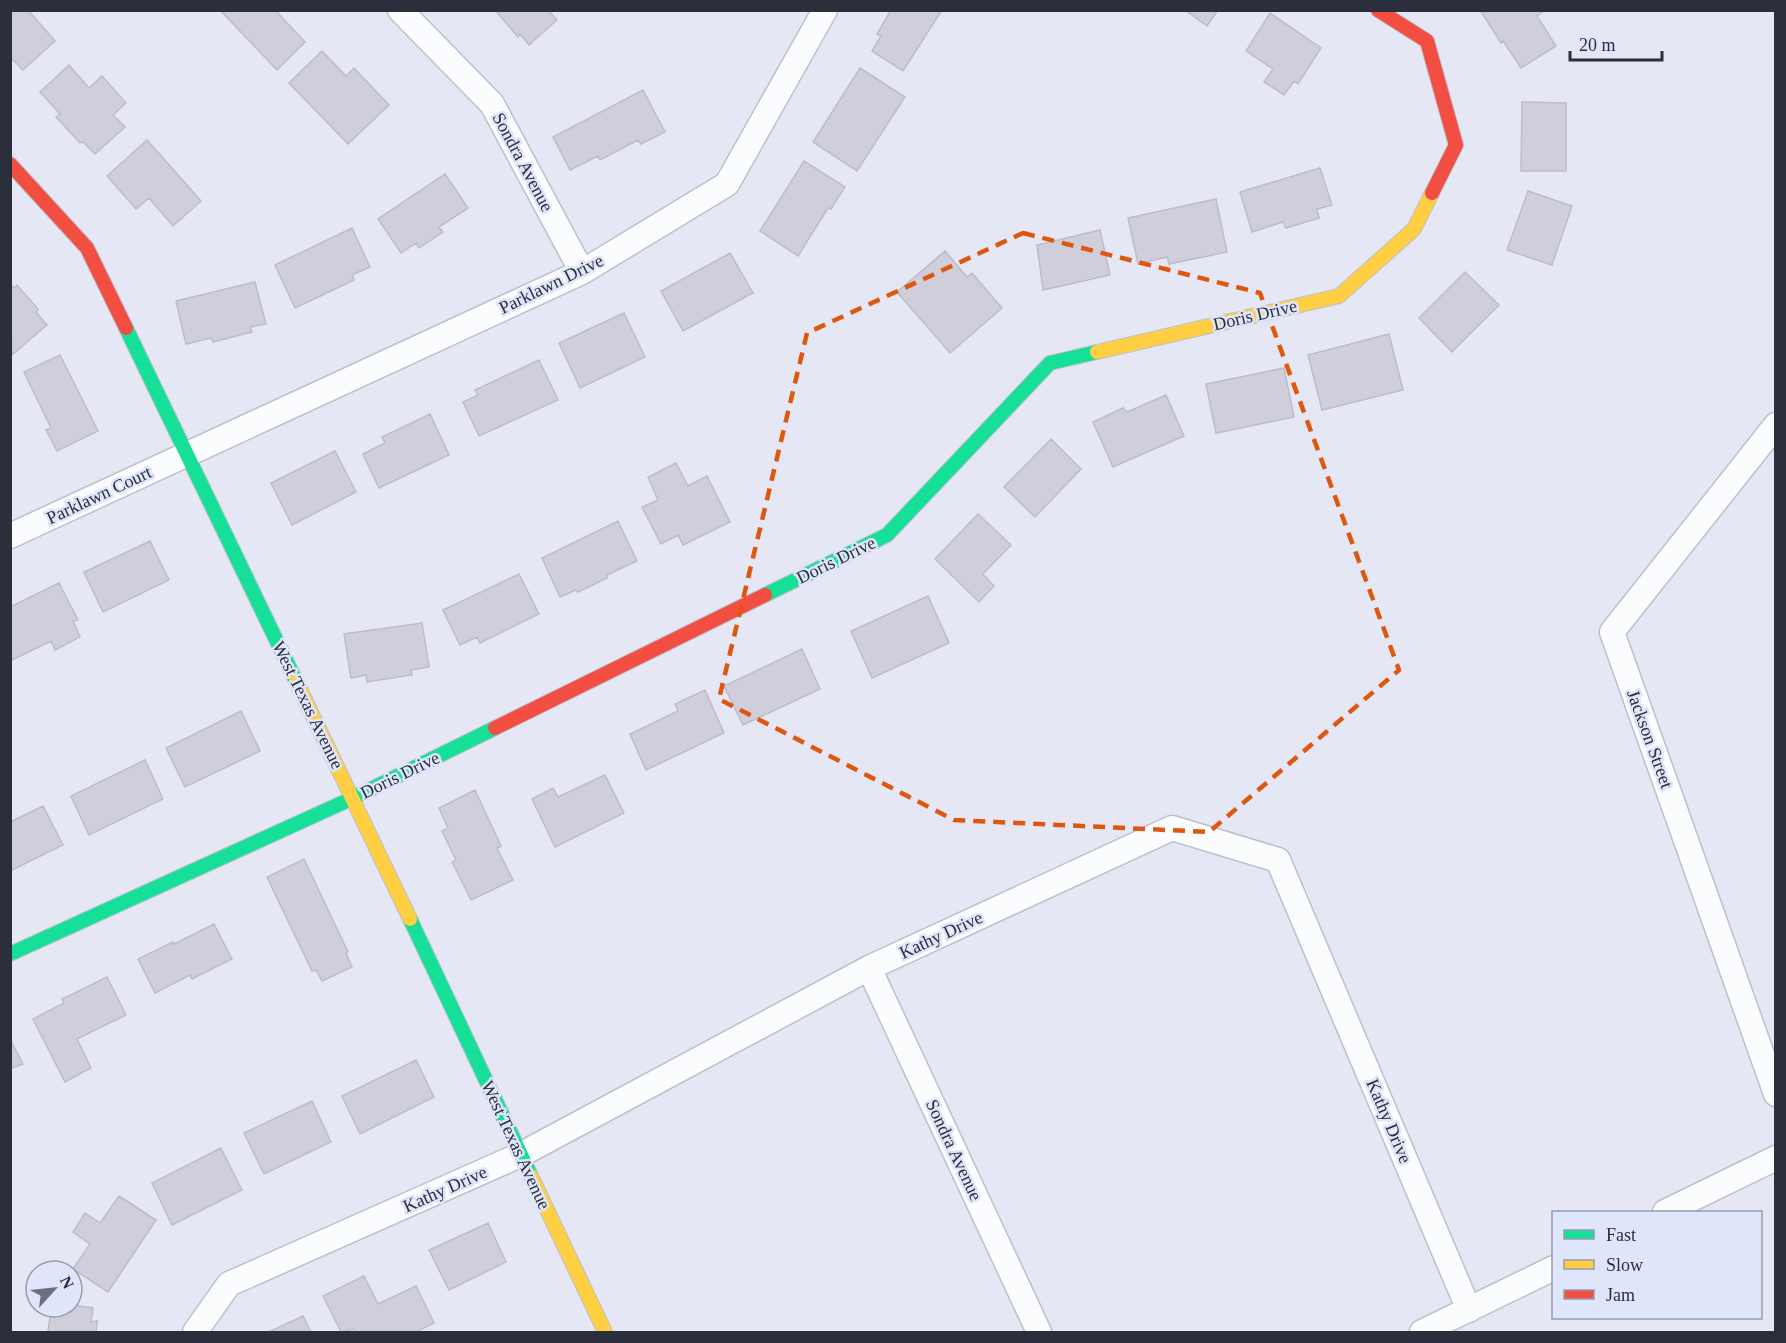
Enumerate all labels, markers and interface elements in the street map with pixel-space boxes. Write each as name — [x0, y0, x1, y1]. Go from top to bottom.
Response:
scale bar — [1570, 24, 1662, 62]
text: 20 m — [1579, 35, 1616, 55]
street label: Sondra Avenue — [489, 109, 557, 215]
street label: Parklawn Drive — [496, 250, 606, 318]
street label: Doris Drive — [1211, 296, 1299, 334]
street label: Parklawn Court — [43, 462, 155, 528]
street label: Doris Drive — [793, 532, 879, 588]
street label: West Texas Avenue — [268, 638, 348, 772]
street label: Jackson Street — [1623, 687, 1677, 791]
street label: Doris Drive — [357, 747, 443, 803]
street label: Kathy Drive — [896, 907, 986, 963]
street label: Kathy Drive — [1362, 1076, 1416, 1166]
street label: West Texas Avenue — [477, 1078, 555, 1212]
street label: Sondra Avenue — [922, 1096, 986, 1204]
street label: Kathy Drive — [400, 1162, 490, 1216]
legend — [1552, 1211, 1762, 1319]
text: Fast — [1606, 1225, 1636, 1245]
text: Slow — [1606, 1255, 1643, 1275]
north arrow — [24, 1259, 84, 1319]
text: N — [57, 1273, 77, 1292]
text: Jam — [1606, 1285, 1635, 1305]

